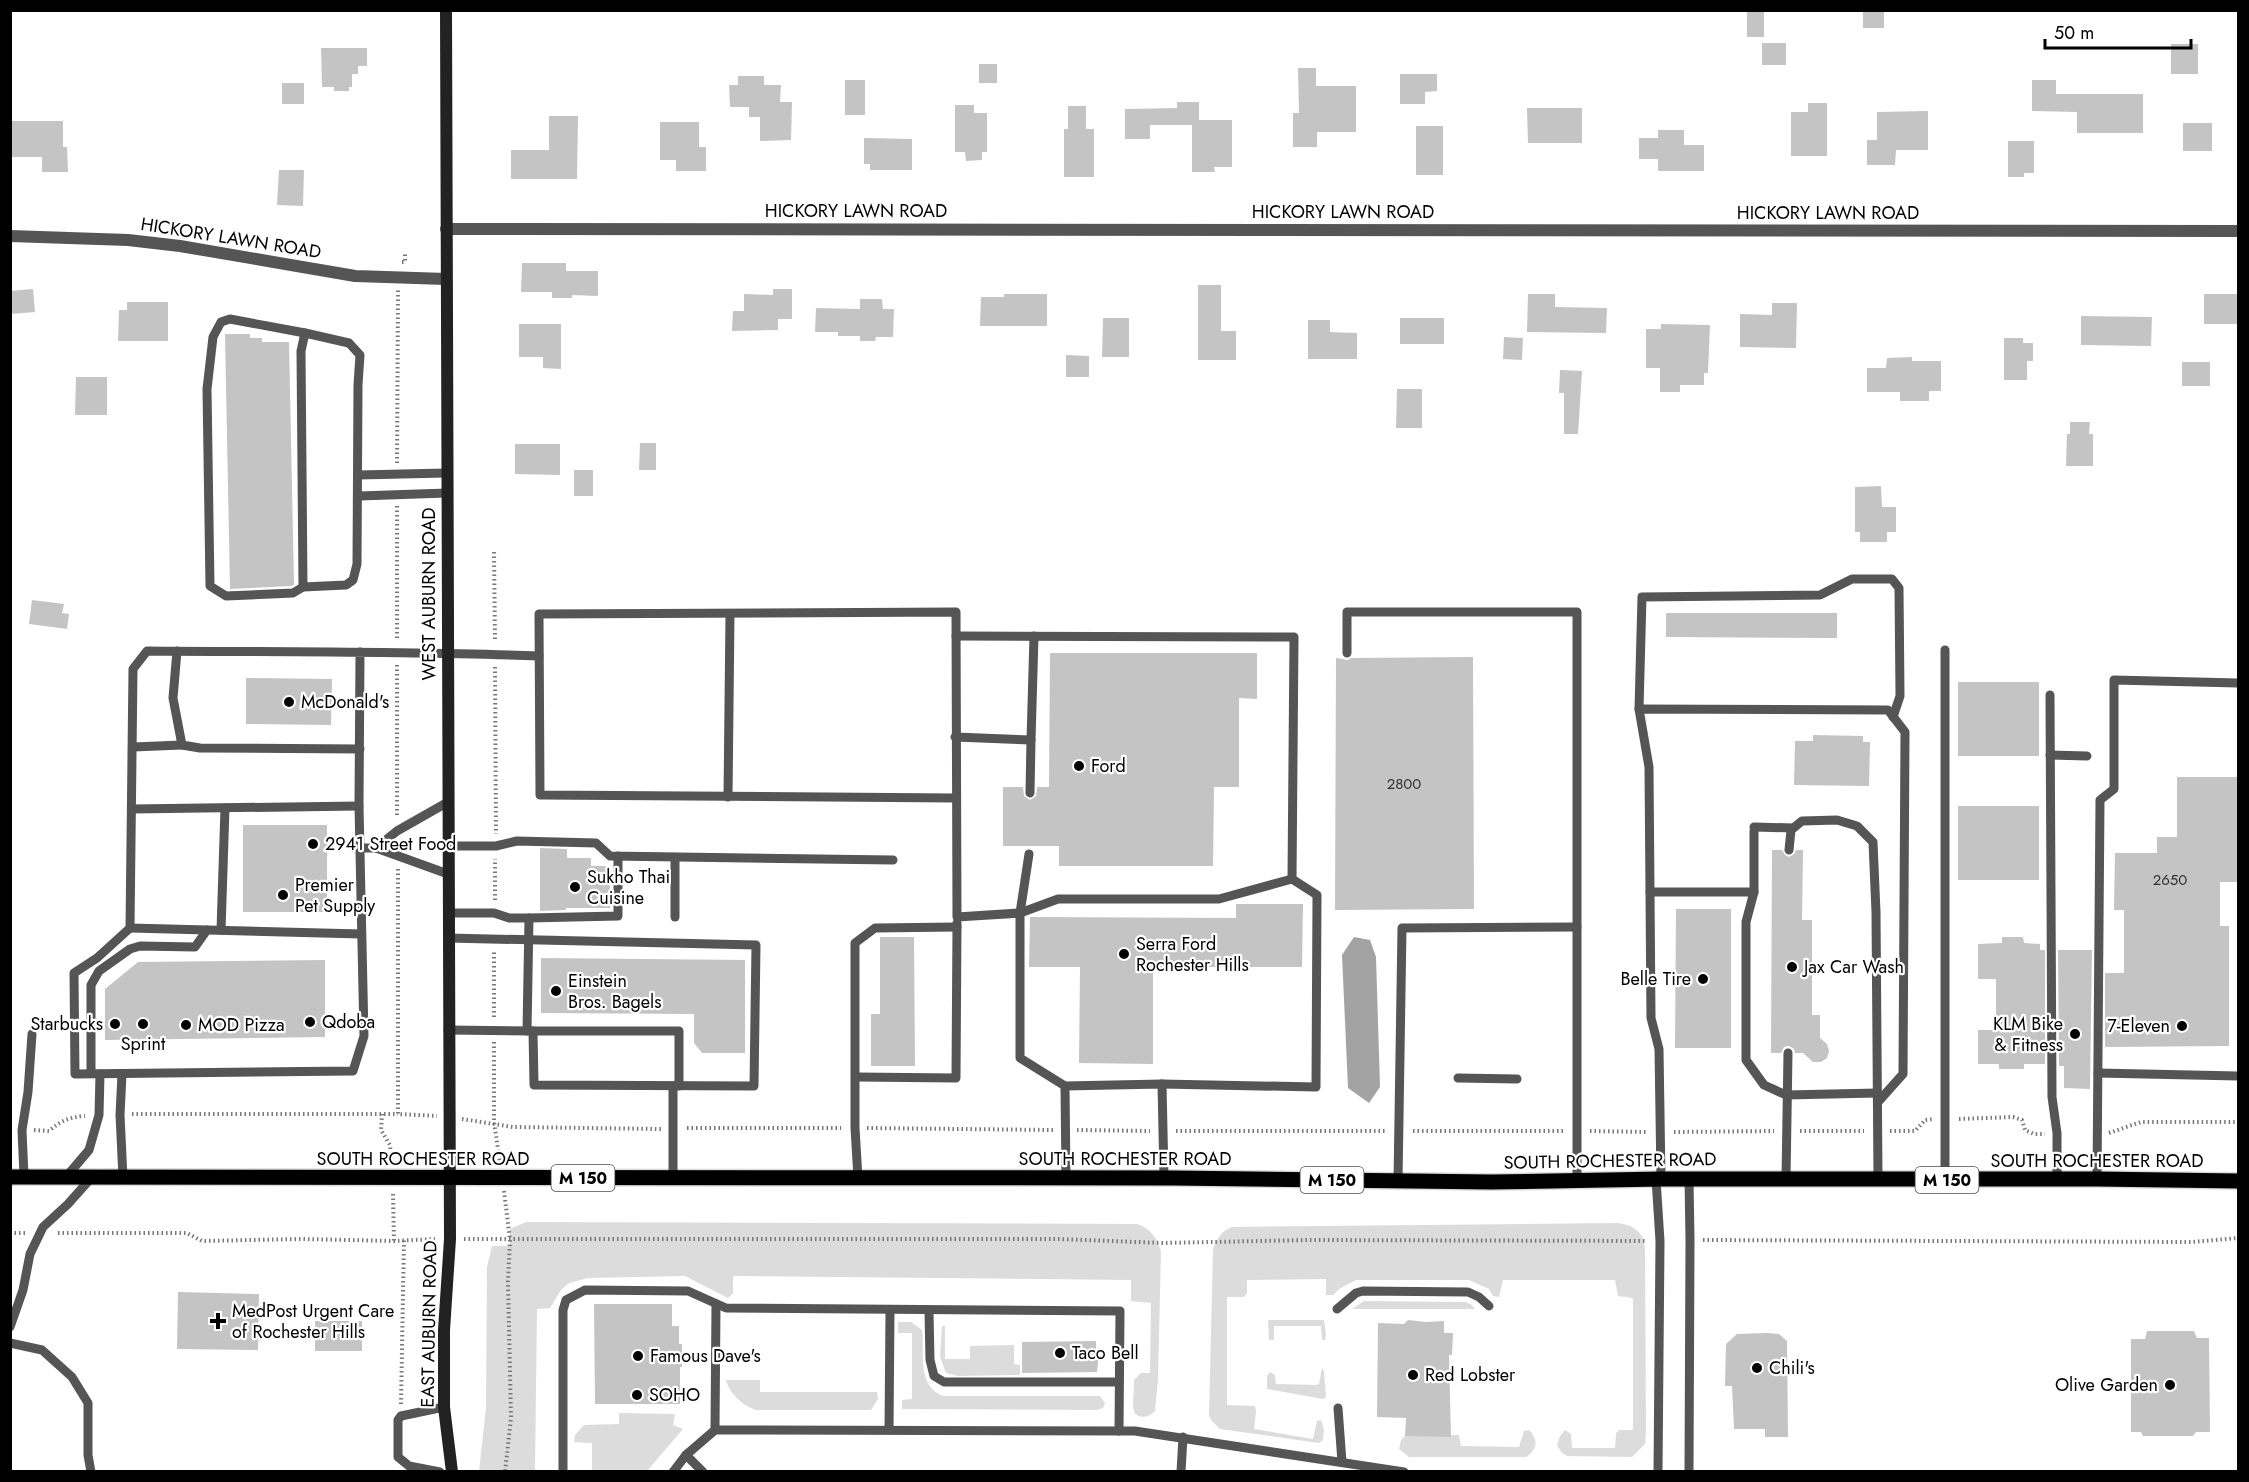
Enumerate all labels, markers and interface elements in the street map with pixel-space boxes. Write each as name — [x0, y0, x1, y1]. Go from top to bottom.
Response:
scale bar — [2045, 12, 2190, 50]
text: 50 m — [2054, 20, 2094, 46]
street label: HICKORY LAWN ROAD — [765, 198, 947, 224]
street label: HICKORY LAWN ROAD — [1252, 199, 1434, 225]
street label: HICKORY LAWN ROAD — [1737, 200, 1919, 226]
street label: HICKORY LAWN ROAD — [139, 211, 323, 265]
street label: WEST AUBURN ROAD — [416, 507, 442, 681]
place label: McDonald's — [301, 689, 389, 715]
marker: McDonald's — [282, 695, 296, 709]
place label: Ford — [1091, 753, 1126, 779]
marker: Ford — [1072, 759, 1086, 773]
house number: 2800 — [1387, 773, 1421, 795]
place label: 2941 Street Food — [325, 831, 456, 857]
marker: 2941 Street Food — [306, 837, 320, 851]
place label: Sukho Thai Cuisine — [587, 864, 670, 911]
house number: 2650 — [2153, 869, 2187, 891]
place label: Premier Pet Supply — [295, 872, 375, 919]
marker: Sukho Thai Cuisine — [568, 880, 582, 894]
marker: Premier Pet Supply — [276, 888, 290, 902]
place label: Serra Ford Rochester Hills — [1136, 931, 1249, 978]
marker: Serra Ford Rochester Hills — [1117, 947, 1131, 961]
place label: Jax Car Wash — [1802, 954, 1904, 980]
marker: Jax Car Wash — [1785, 960, 1799, 974]
place label: Belle Tire — [1621, 966, 1691, 992]
place label: Einstein Bros. Bagels — [568, 968, 661, 1015]
marker: Belle Tire — [1696, 972, 1710, 986]
marker: Einstein Bros. Bagels — [549, 984, 563, 998]
place label: Qdoba — [322, 1009, 375, 1035]
place label: Starbucks — [30, 1011, 103, 1037]
place label: KLM Bike & Fitness — [1993, 1011, 2063, 1058]
place label: MOD Pizza — [198, 1012, 285, 1038]
place label: 7-Eleven — [2107, 1013, 2170, 1039]
marker: Qdoba — [303, 1015, 317, 1029]
marker: Starbucks — [108, 1017, 122, 1031]
marker: Sprint — [136, 1017, 150, 1031]
marker: MOD Pizza — [179, 1018, 193, 1032]
marker: 7-Eleven — [2175, 1019, 2189, 1033]
marker: KLM Bike & Fitness — [2068, 1027, 2082, 1041]
place label: Sprint — [121, 1031, 166, 1057]
street label: SOUTH ROCHESTER ROAD — [317, 1146, 529, 1172]
street label: SOUTH ROCHESTER ROAD — [1019, 1146, 1231, 1172]
street label: SOUTH ROCHESTER ROAD — [1503, 1146, 1717, 1176]
street label: SOUTH ROCHESTER ROAD — [1991, 1148, 2203, 1174]
road number: M 150 — [552, 1165, 614, 1191]
road number: M 150 — [1300, 1167, 1364, 1193]
road number: M 150 — [1916, 1167, 1978, 1193]
street label: EAST AUBURN ROAD — [415, 1240, 443, 1408]
place label: MedPost Urgent Care of Rochester Hills — [232, 1298, 394, 1345]
marker: MedPost Urgent Care of Rochester Hills — [209, 1312, 227, 1330]
place label: Taco Bell — [1072, 1340, 1139, 1366]
place label: Famous Dave's — [650, 1343, 761, 1369]
marker: Taco Bell — [1053, 1346, 1067, 1360]
marker: Famous Dave's — [631, 1349, 645, 1363]
place label: Chili's — [1769, 1355, 1815, 1381]
marker: Chili's — [1750, 1361, 1764, 1375]
place label: Red Lobster — [1425, 1362, 1516, 1388]
marker: Red Lobster — [1406, 1368, 1420, 1382]
place label: Olive Garden — [2055, 1372, 2158, 1398]
marker: Olive Garden — [2163, 1378, 2177, 1392]
place label: SOHO — [649, 1382, 700, 1408]
marker: SOHO — [630, 1388, 644, 1402]

